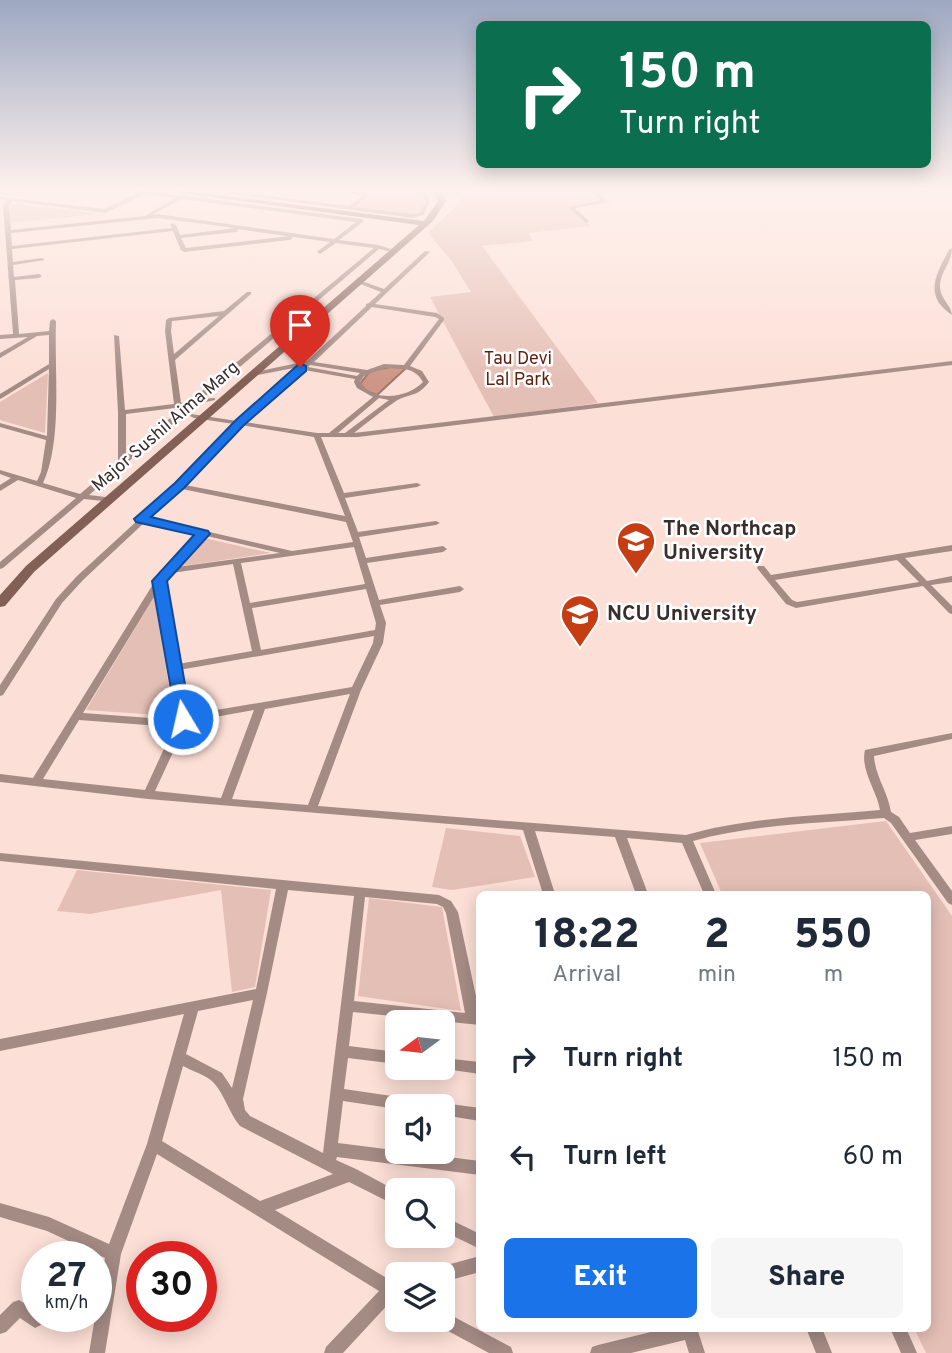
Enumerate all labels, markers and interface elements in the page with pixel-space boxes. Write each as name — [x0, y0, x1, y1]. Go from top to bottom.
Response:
text: 150 m — [619, 44, 756, 106]
icon: right — [504, 49, 595, 140]
text: Turn right — [619, 105, 761, 145]
pin — [270, 295, 330, 367]
icon: arrive — [281, 306, 319, 344]
park label: Tau Devi Lal Park — [484, 348, 552, 392]
street label: Major Sushil Aima Marg — [87, 357, 245, 497]
place label: The Northcap University — [663, 516, 796, 567]
school or university icon: The Northcap University — [615, 520, 657, 575]
school or university icon: NCU University — [559, 593, 601, 648]
place label: NCU University — [607, 601, 757, 628]
position arrow — [146, 682, 220, 756]
text: 18:22 — [534, 910, 640, 963]
text: 2 — [704, 910, 730, 963]
text: 550 — [794, 910, 873, 963]
text: Arrival — [553, 961, 621, 990]
text: min — [698, 961, 736, 990]
text: m — [824, 961, 843, 990]
north arrow — [385, 1010, 455, 1080]
map controls — [385, 1010, 455, 1332]
icon: right — [504, 1040, 542, 1078]
text: Turn right — [563, 1043, 683, 1076]
text: 150 m — [832, 1043, 903, 1076]
button: sound — [385, 1094, 455, 1164]
icon: left — [504, 1138, 542, 1176]
text: Turn left — [563, 1141, 667, 1174]
text: 60 m — [843, 1141, 903, 1174]
button: search — [385, 1178, 455, 1248]
button: Exit — [504, 1238, 697, 1318]
button: Share — [711, 1238, 903, 1318]
speed limit sign: 30 — [126, 1241, 217, 1332]
text: 27 — [47, 1255, 86, 1299]
button: layers — [385, 1262, 455, 1332]
text: km/h — [45, 1292, 88, 1315]

